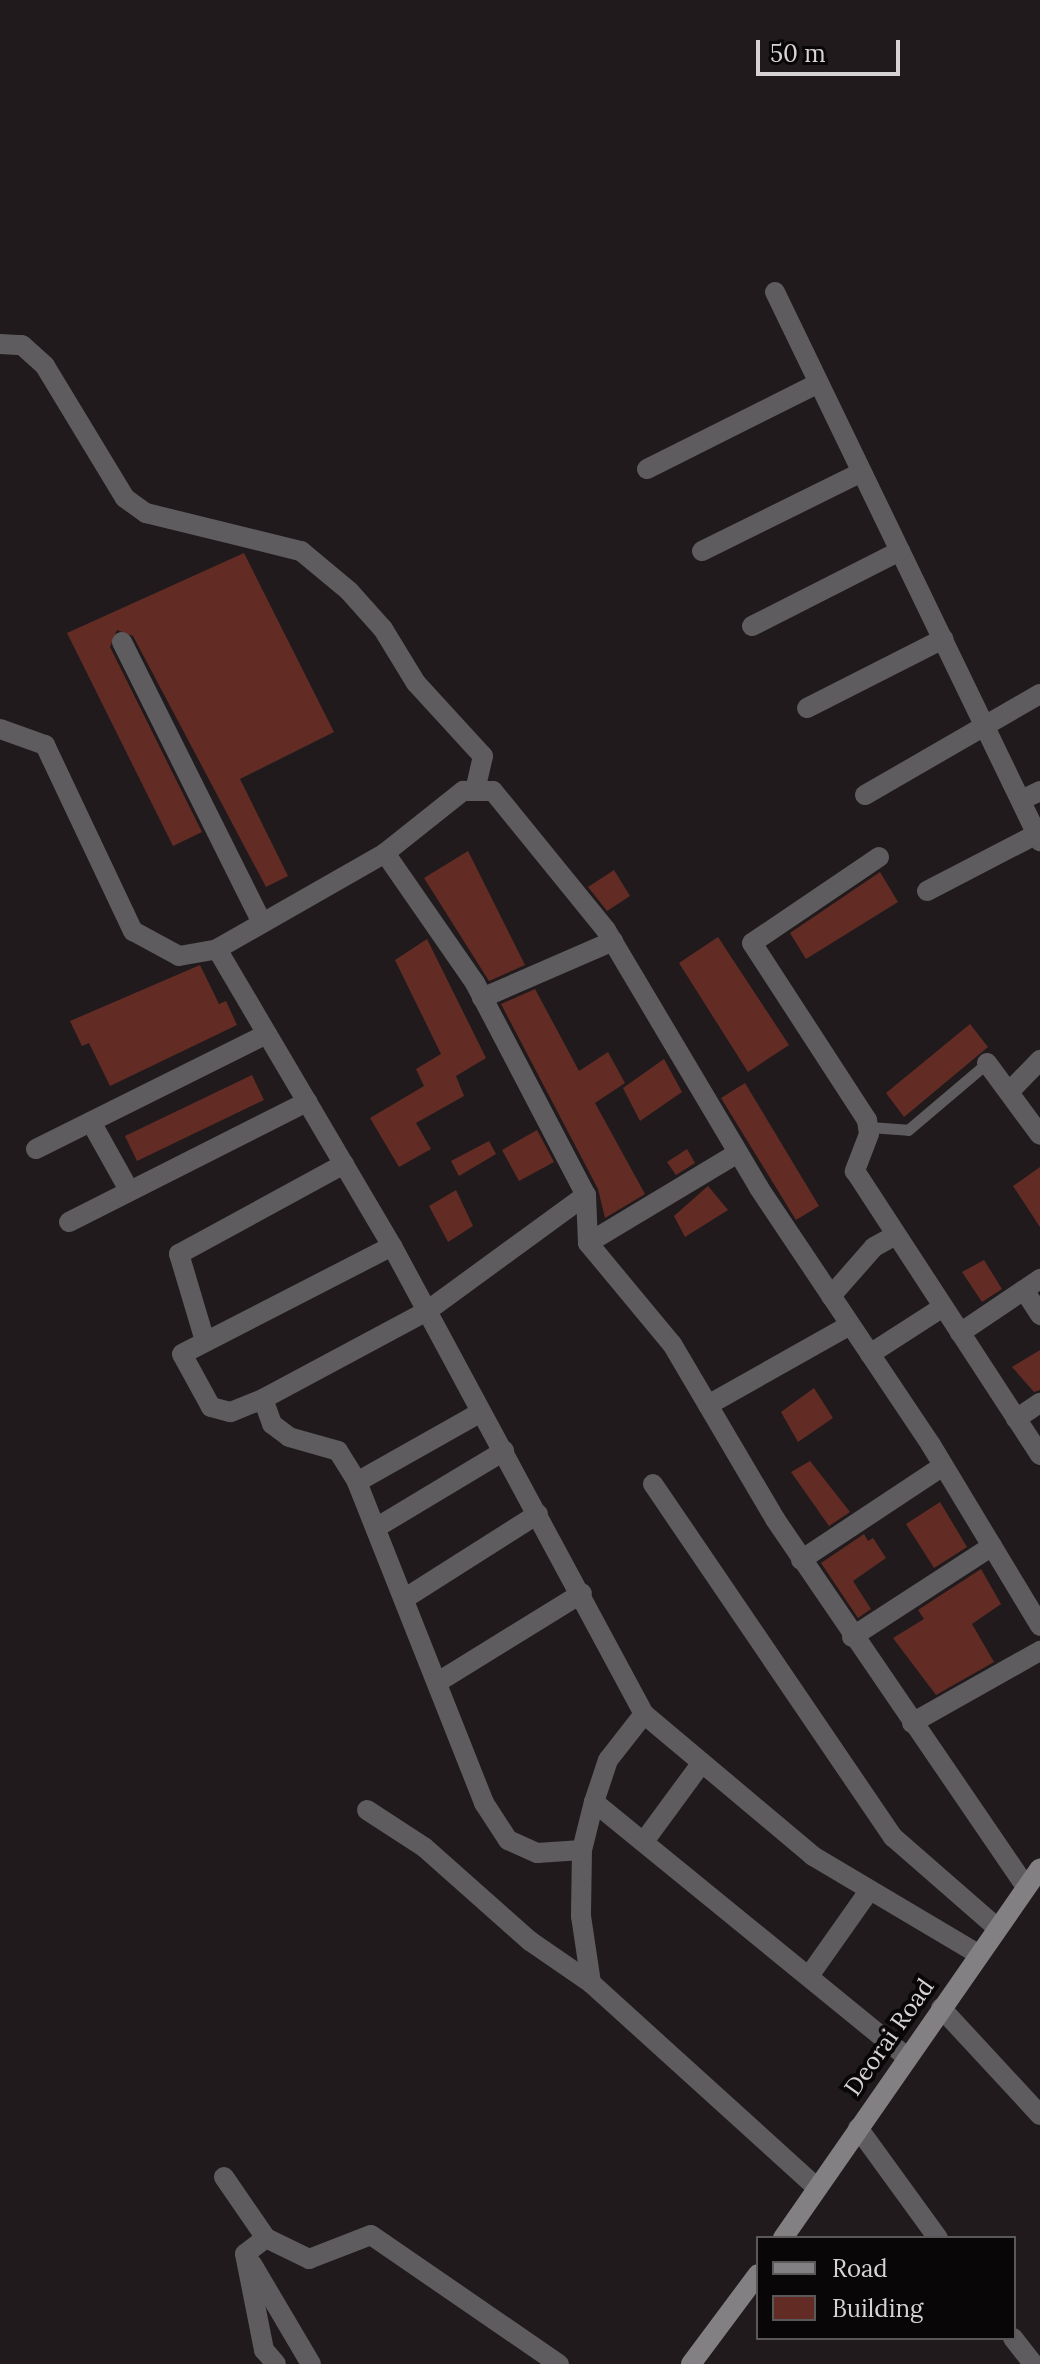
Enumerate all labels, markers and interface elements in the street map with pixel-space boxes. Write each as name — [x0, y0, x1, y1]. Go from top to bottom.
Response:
scale bar — [760, 24, 904, 74]
text: 50 m — [770, 38, 826, 69]
street label: Deorai Road — [838, 1973, 940, 2101]
legend — [756, 2236, 1016, 2340]
text: Road — [832, 2253, 888, 2284]
text: Building — [832, 2293, 923, 2324]

